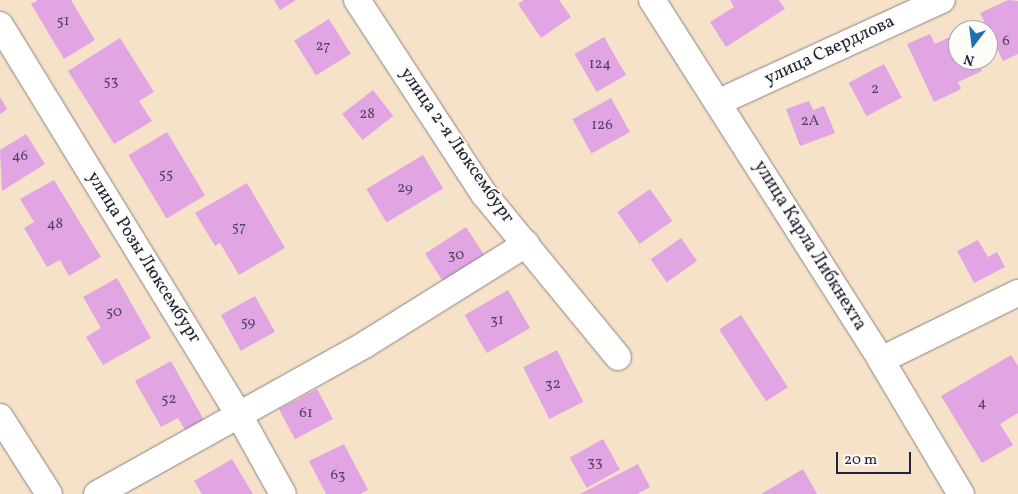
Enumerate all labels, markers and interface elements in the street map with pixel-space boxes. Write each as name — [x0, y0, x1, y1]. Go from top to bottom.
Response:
street label: улица Свердлова — [761, 11, 899, 91]
house number: 51 — [56, 13, 70, 31]
north arrow — [948, 20, 998, 70]
house number: 6 — [1002, 33, 1010, 51]
house number: 27 — [316, 38, 330, 56]
text: N — [962, 49, 977, 70]
house number: 124 — [589, 56, 611, 74]
street label: улица 2-я Люксембург — [394, 64, 518, 228]
house number: 53 — [104, 73, 118, 91]
house number: 2 — [871, 81, 879, 99]
house number: 28 — [359, 106, 375, 124]
house number: 2А — [801, 113, 819, 131]
house number: 126 — [591, 117, 613, 135]
house number: 46 — [12, 148, 28, 166]
street label: улица Карла Либкнехта — [748, 157, 870, 335]
house number: 55 — [159, 166, 173, 184]
street label: улица Розы Люксембург — [81, 168, 205, 348]
house number: 29 — [397, 180, 413, 198]
house number: 48 — [47, 216, 63, 234]
house number: 57 — [232, 219, 246, 237]
house number: 30 — [448, 247, 464, 265]
house number: 50 — [106, 304, 122, 322]
house number: 31 — [490, 312, 504, 330]
house number: 59 — [241, 314, 255, 332]
house number: 32 — [545, 376, 561, 394]
house number: 52 — [161, 391, 177, 409]
house number: 4 — [978, 395, 986, 413]
house number: 61 — [299, 405, 313, 423]
scale bar — [838, 442, 913, 474]
text: 20 m — [844, 450, 877, 471]
house number: 33 — [587, 454, 603, 472]
house number: 63 — [330, 467, 346, 485]

